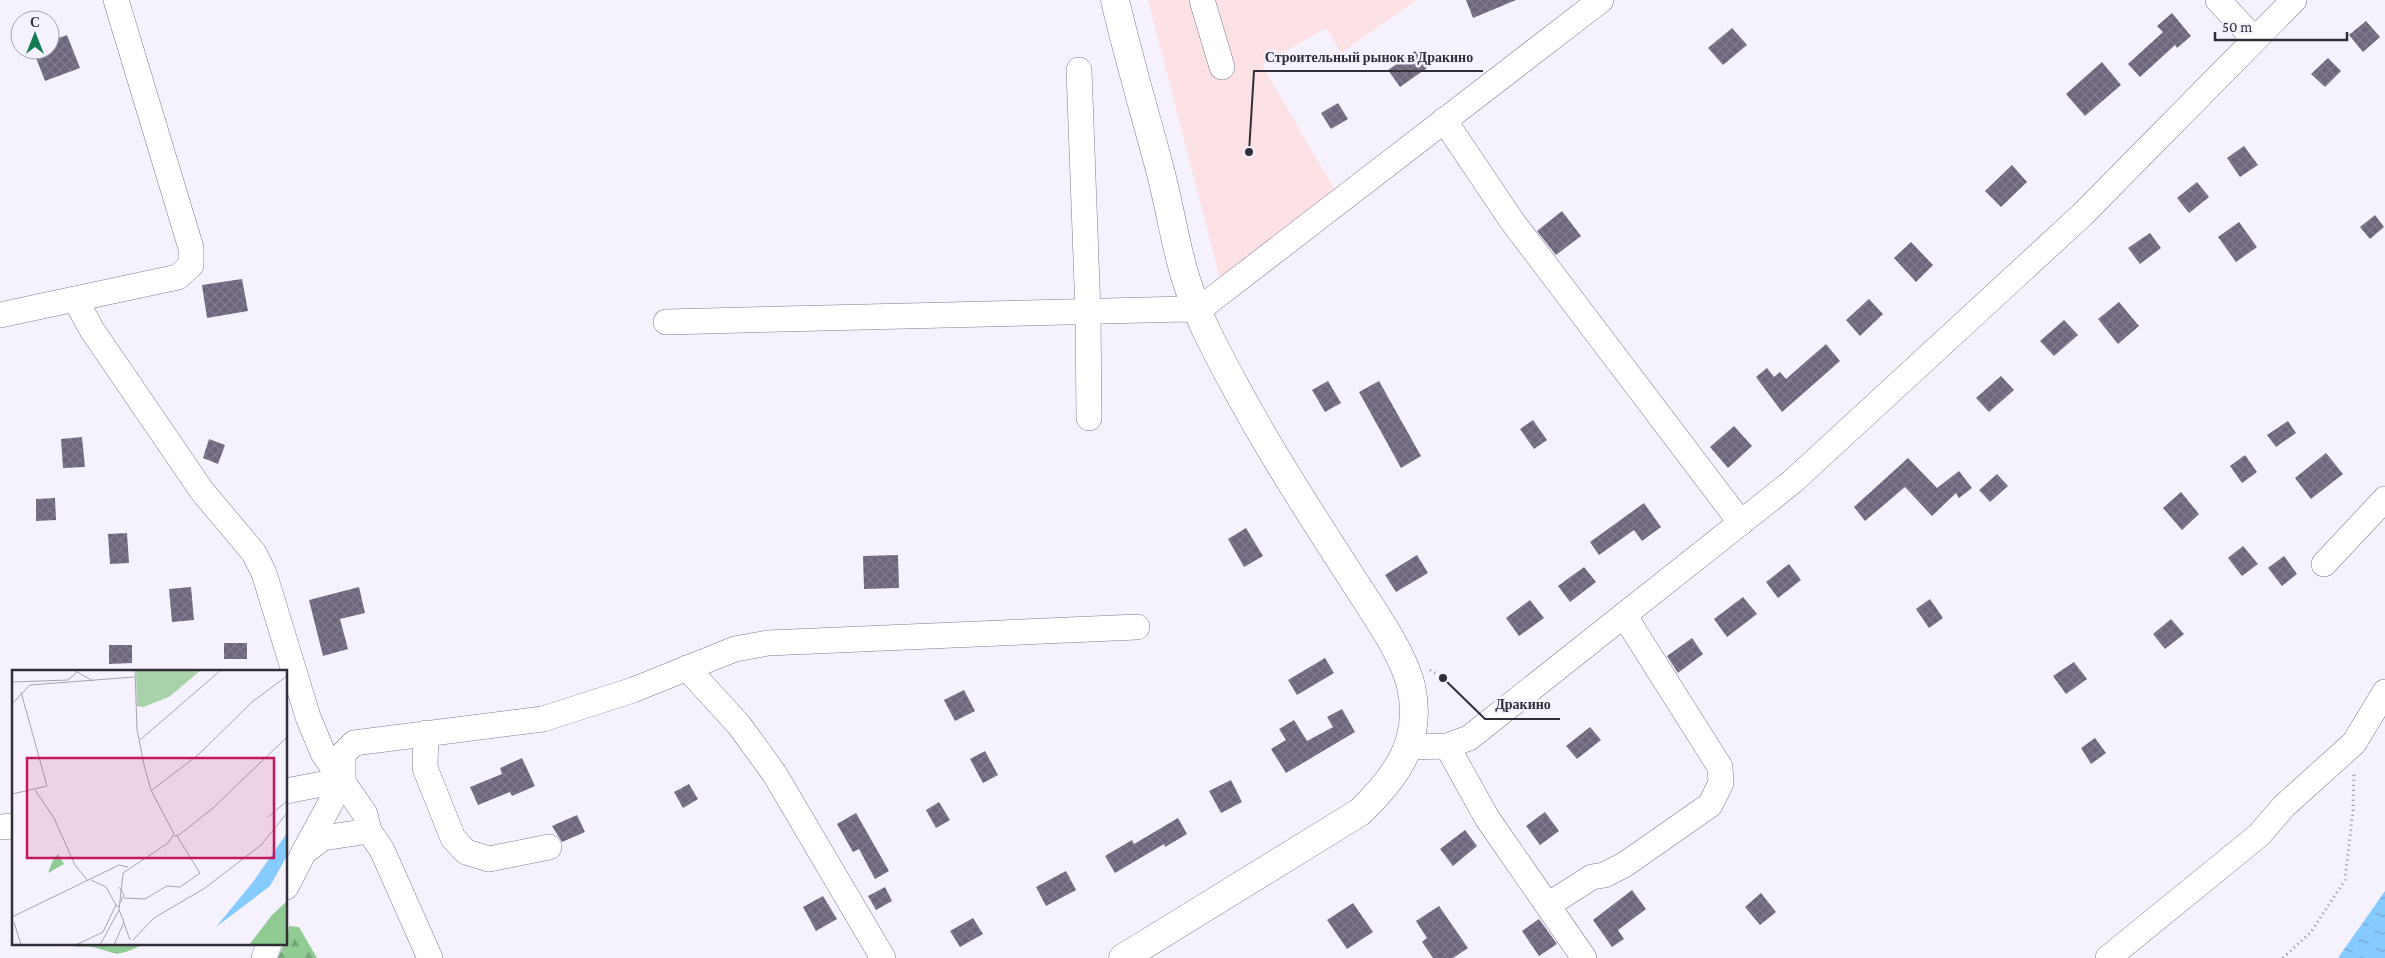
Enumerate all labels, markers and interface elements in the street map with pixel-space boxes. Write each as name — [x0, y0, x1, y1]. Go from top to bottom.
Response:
north arrow — [10, 10, 60, 60]
scale bar — [2215, 10, 2348, 42]
text: С — [30, 14, 40, 30]
text: 50 m — [2222, 19, 2252, 35]
callout: Строительный рынок в Дракино — [1254, 42, 1483, 71]
text: Строительный рынок в Дракино — [1265, 49, 1473, 65]
inset map — [12, 670, 288, 946]
callout: Дракино — [1485, 690, 1560, 719]
text: Дракино — [1495, 696, 1551, 712]

